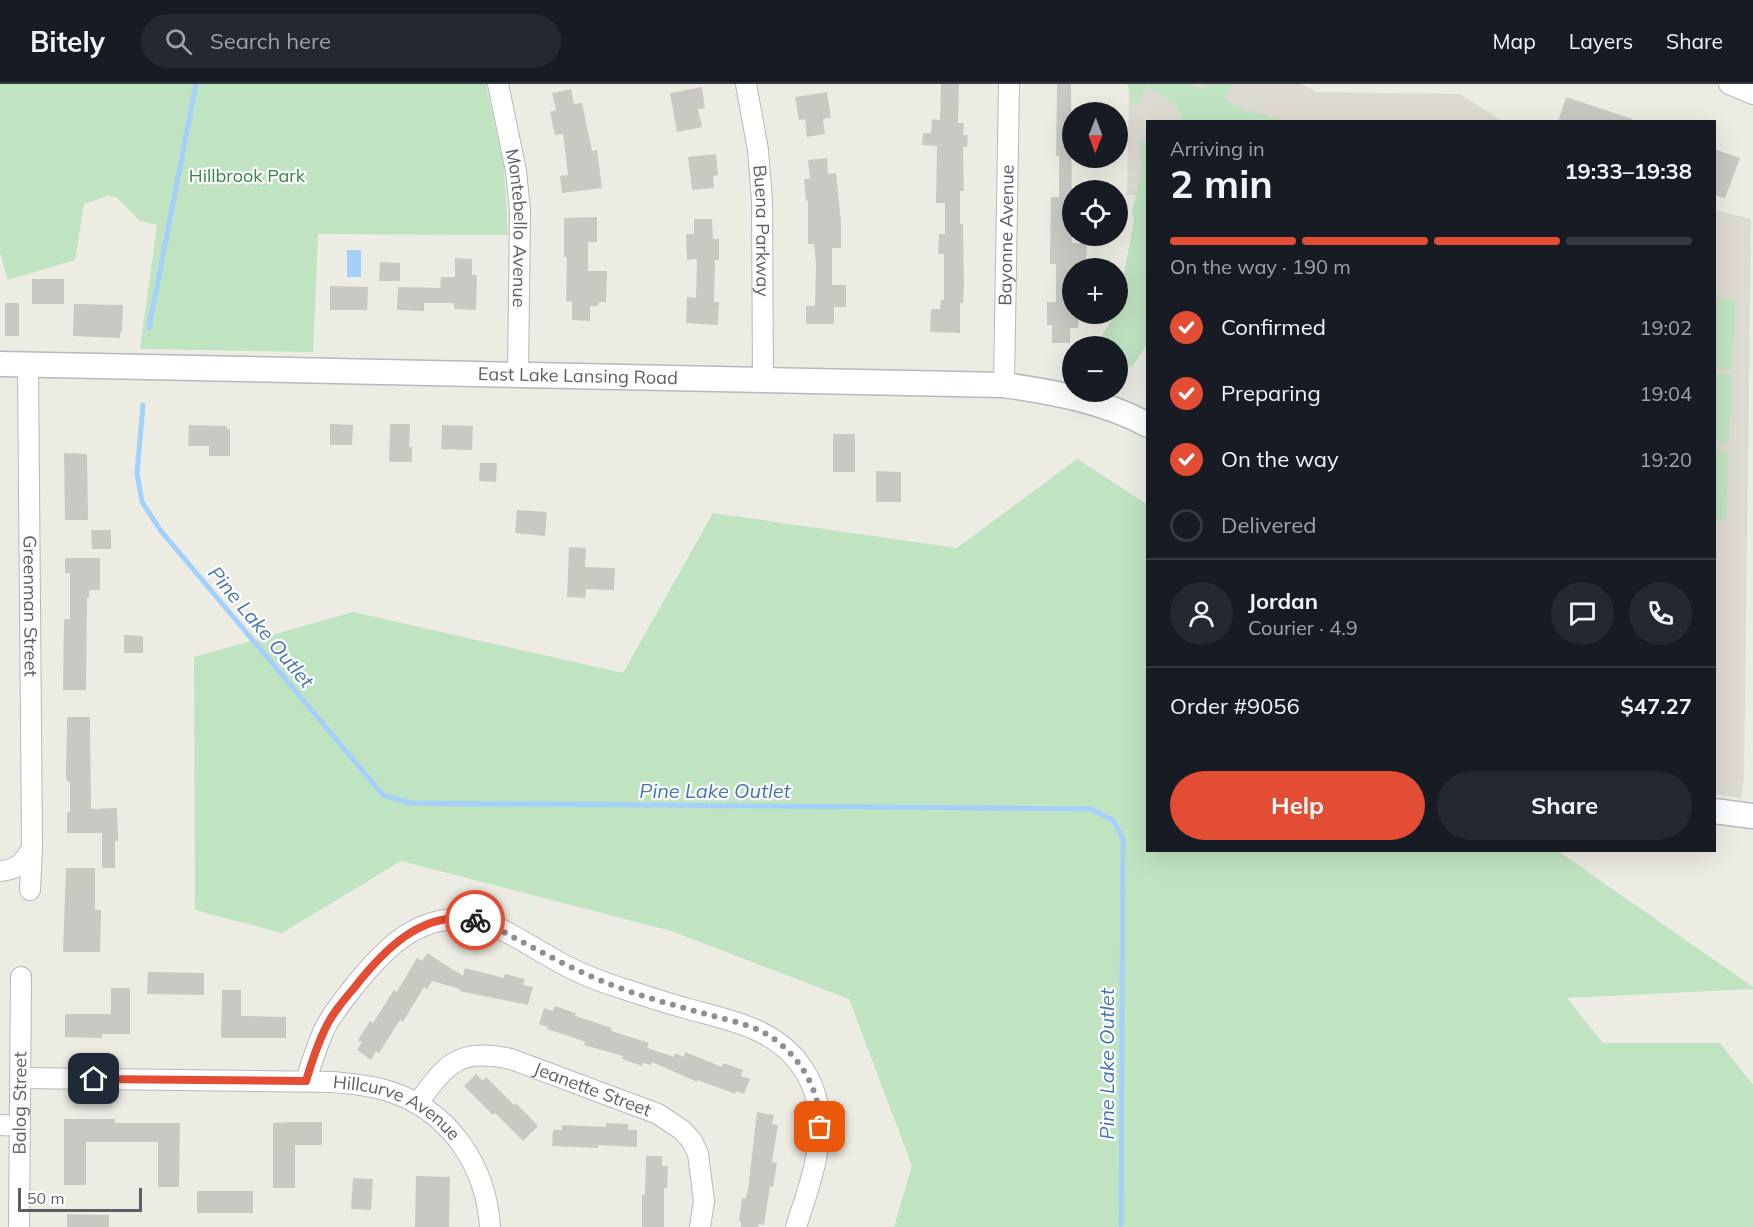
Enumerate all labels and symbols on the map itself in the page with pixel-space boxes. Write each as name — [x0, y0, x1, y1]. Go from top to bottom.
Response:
north arrow — [1062, 102, 1128, 168]
street label: Montebello Avenue — [501, 147, 532, 308]
park label: Hillbrook Park — [189, 164, 306, 187]
street label: Buena Parkway — [748, 164, 775, 297]
street label: Bayonne Avenue — [993, 164, 1019, 306]
street label: East Lake Lansing Road — [478, 362, 678, 389]
street label: Greenman Street — [18, 535, 43, 677]
water label: Pine Lake Outlet — [203, 561, 320, 693]
water label: Pine Lake Outlet — [639, 778, 792, 803]
courier — [445, 890, 505, 950]
water label: Pine Lake Outlet — [1094, 987, 1119, 1140]
street label: Balog Street — [8, 1051, 31, 1155]
pin — [68, 1053, 119, 1104]
street label: Jeanette Street — [531, 1057, 654, 1121]
street label: Hillcurve Avenue — [332, 1070, 466, 1145]
pin — [794, 1101, 845, 1152]
scale bar — [18, 1185, 142, 1212]

